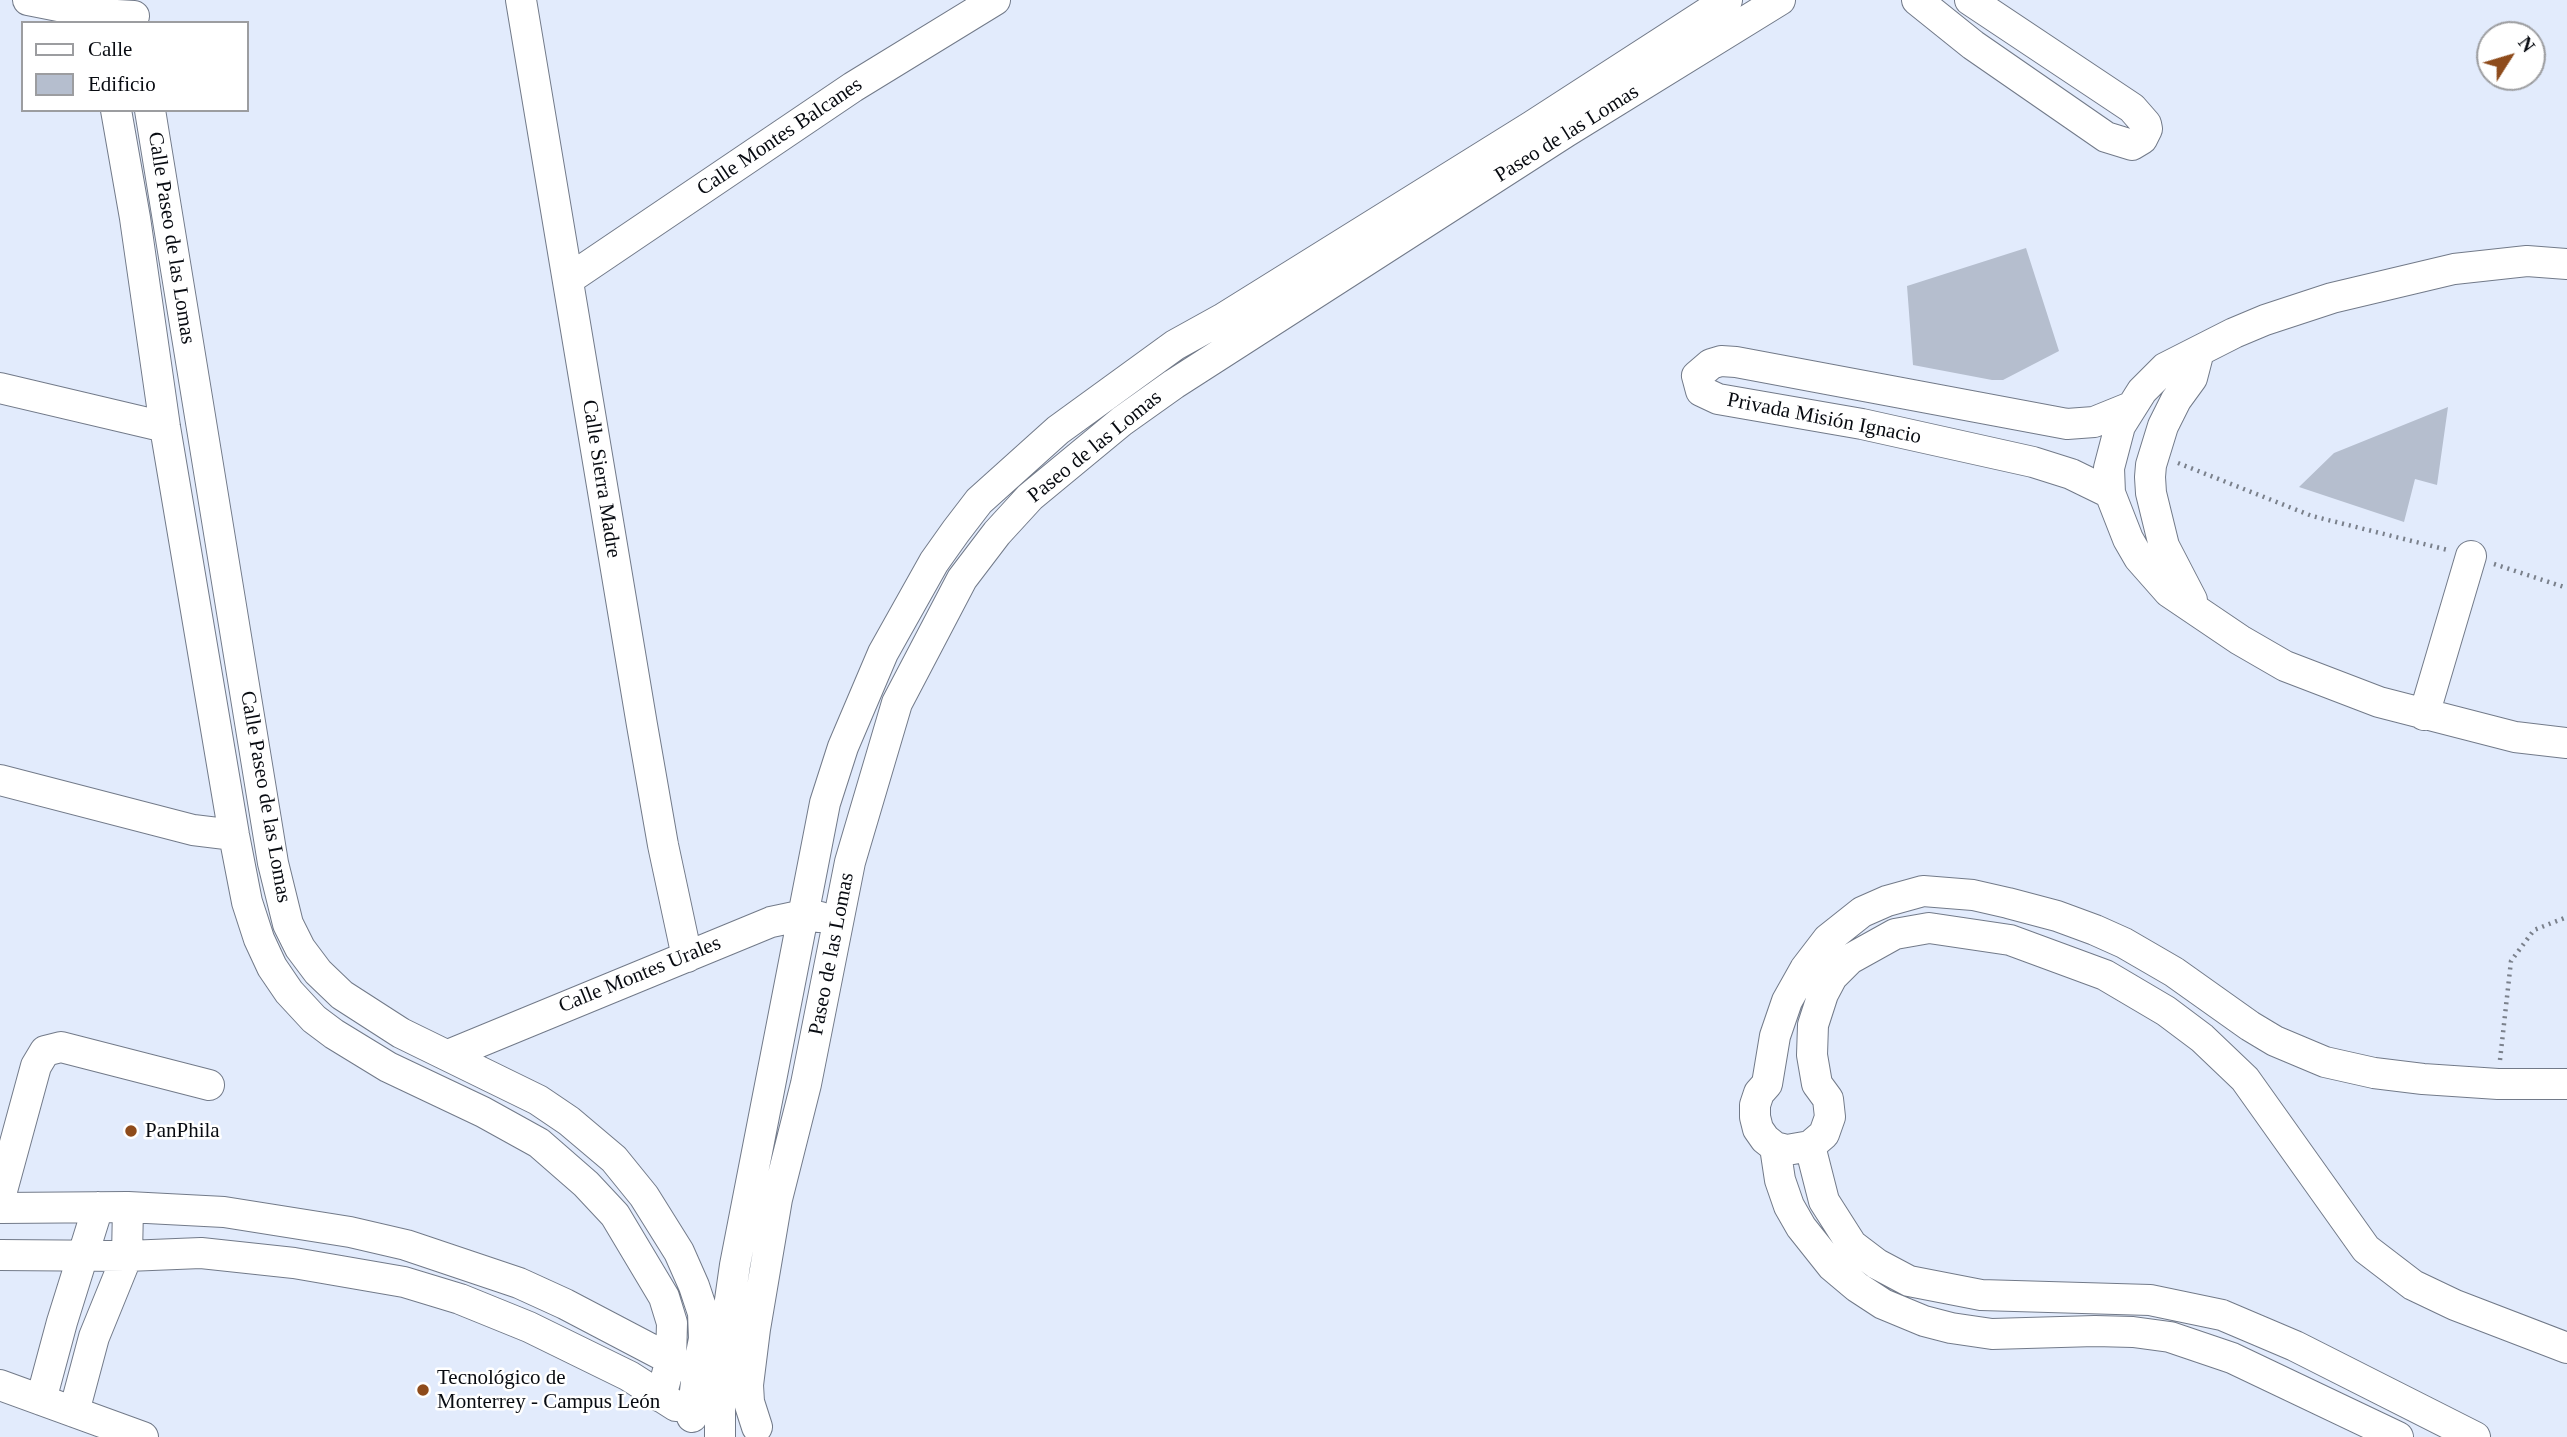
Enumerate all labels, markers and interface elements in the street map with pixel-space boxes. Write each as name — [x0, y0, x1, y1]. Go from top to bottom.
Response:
legend — [21, 21, 248, 112]
north arrow — [2476, 21, 2546, 91]
text: N — [2514, 32, 2539, 56]
text: Calle — [88, 37, 132, 61]
text: Edificio — [88, 72, 156, 96]
street label: Calle Montes Balcanes — [693, 72, 867, 202]
street label: Paseo de las Lomas — [1490, 80, 1644, 188]
street label: Calle Paseo de las Lomas — [142, 130, 200, 346]
street label: Paseo de las Lomas — [1023, 385, 1167, 509]
street label: Privada Misión Ignacio — [1725, 388, 1923, 450]
street label: Calle Sierra Madre — [576, 398, 626, 560]
street label: Calle Paseo de las Lomas — [234, 689, 296, 905]
street label: Paseo de las Lomas — [804, 871, 860, 1037]
street label: Calle Montes Urales — [555, 931, 725, 1019]
place label: PanPhila — [145, 1118, 220, 1144]
marker: PanPhila — [123, 1123, 139, 1139]
place label: Tecnológico de Monterrey - Campus León — [437, 1365, 660, 1415]
marker: Tecnológico de Monterrey - Campus León — [415, 1382, 431, 1398]

